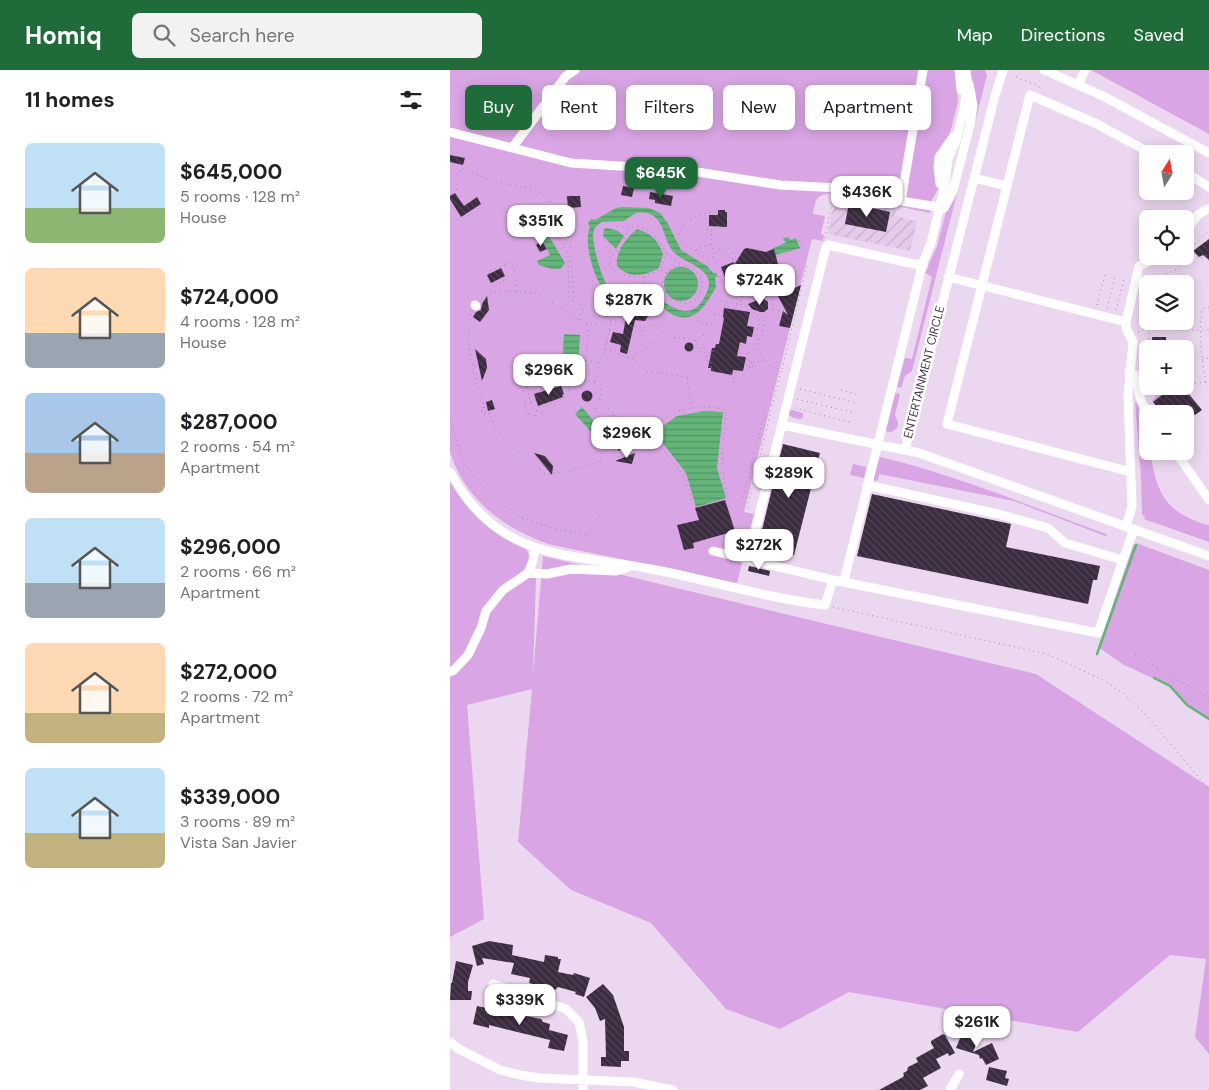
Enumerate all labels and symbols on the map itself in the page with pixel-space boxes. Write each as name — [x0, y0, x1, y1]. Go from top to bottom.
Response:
north arrow — [1139, 145, 1194, 200]
pin: $645K — [626, 156, 696, 199]
pin: $436K — [832, 176, 902, 218]
pin: $351K — [506, 204, 576, 247]
pin: $724K — [725, 264, 795, 306]
pin: $287K — [594, 284, 664, 326]
street label: ENTERTAINMENT CIRCLE — [900, 304, 948, 440]
pin: $296K — [514, 354, 584, 396]
pin: $296K — [592, 416, 662, 459]
pin: $289K — [754, 456, 824, 499]
pin: $272K — [724, 528, 794, 571]
pin: $339K — [485, 984, 555, 1026]
pin: $261K — [942, 1006, 1012, 1048]

